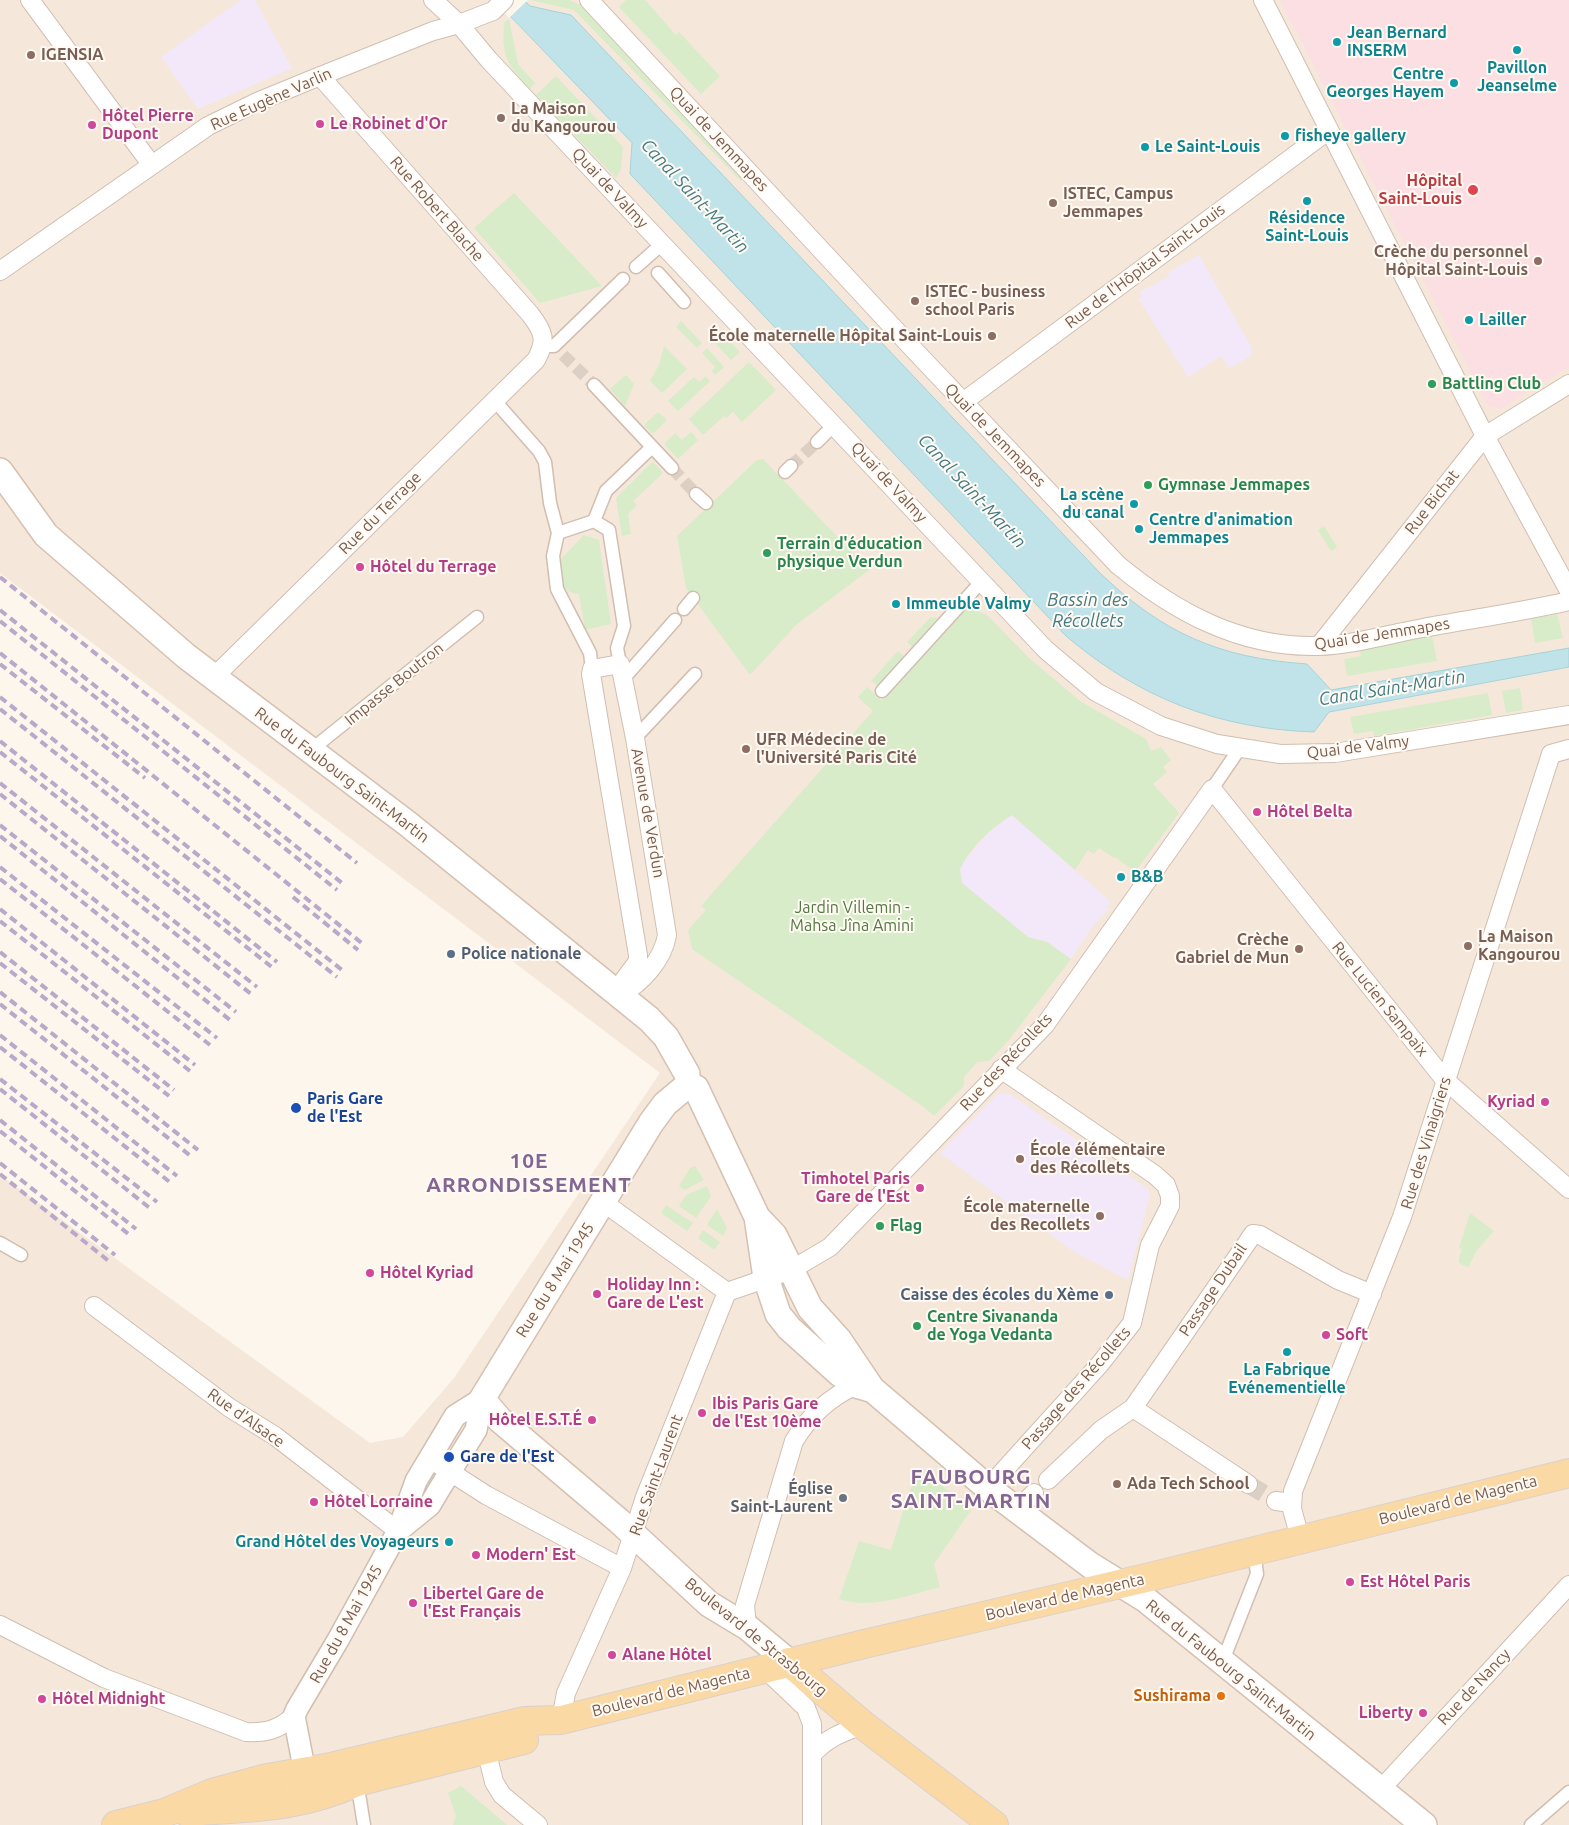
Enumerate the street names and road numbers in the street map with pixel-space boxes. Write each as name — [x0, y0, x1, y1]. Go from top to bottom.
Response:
street label: Rue Eugène Varlin — [207, 64, 335, 134]
street label: Quai de Jemmapes — [665, 82, 773, 196]
street label: Quai de Valmy — [568, 144, 652, 232]
street label: Rue Robert Blache — [386, 152, 488, 266]
street label: Rue de l'Hôpital Saint-Louis — [1061, 200, 1229, 332]
street label: Quai de Jemmapes — [941, 379, 1049, 491]
street label: Quai de Valmy — [847, 438, 931, 526]
street label: Rue Bichat — [1401, 466, 1463, 538]
street label: Rue du Terrage — [335, 468, 425, 558]
street label: Quai de Jemmapes — [1313, 614, 1451, 654]
street label: Impasse Boutron — [341, 638, 447, 730]
street label: Rue du Faubourg Saint-Martin — [251, 703, 433, 847]
street label: Quai de Valmy — [1306, 731, 1410, 763]
street label: Avenue de Verdun — [627, 747, 669, 879]
street label: Rue Lucien Sampaix — [1328, 938, 1432, 1060]
street label: Rue des Récollets — [956, 1009, 1056, 1115]
street label: Rue des Vinaigriers — [1397, 1075, 1455, 1211]
street label: Rue du 8 Mai 1945 — [512, 1219, 598, 1341]
street label: Passage Dubail — [1175, 1240, 1251, 1340]
street label: Passage des Récollets — [1018, 1323, 1134, 1453]
street label: Rue d'Alsace — [204, 1384, 288, 1452]
street label: Rue Saint-Laurent — [625, 1412, 687, 1538]
street label: Boulevard de Magenta — [1377, 1471, 1539, 1529]
street label: Rue du 8 Mai 1945 — [306, 1562, 386, 1686]
street label: Boulevard de Magenta — [984, 1569, 1146, 1625]
street label: Boulevard de Strasbourg — [681, 1574, 831, 1700]
street label: Rue du Faubourg Saint-Martin — [1142, 1595, 1320, 1745]
street label: Rue de Nancy — [1434, 1645, 1514, 1729]
street label: Boulevard de Magenta — [590, 1663, 752, 1721]

